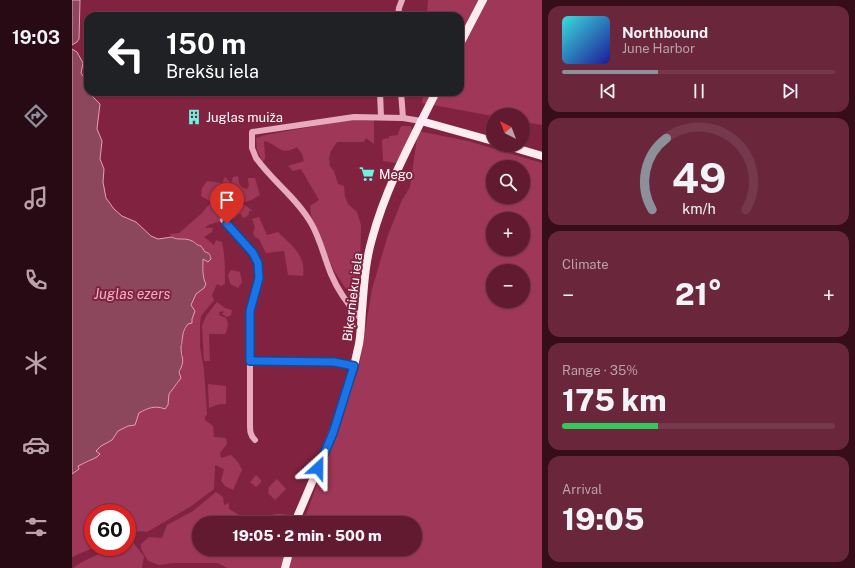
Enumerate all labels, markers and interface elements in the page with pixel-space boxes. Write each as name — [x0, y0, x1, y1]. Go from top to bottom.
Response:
text: Northbound — [622, 24, 708, 41]
text: 19:03 — [12, 27, 60, 48]
text: 150 m — [166, 27, 246, 60]
icon: left — [100, 28, 152, 80]
text: June Harbor — [622, 41, 695, 56]
text: Brekšu iela — [166, 61, 259, 82]
icon: previous — [597, 80, 619, 102]
icon: pause — [688, 80, 710, 102]
icon: next — [779, 80, 801, 102]
icon: directions — [22, 102, 50, 130]
building icon: Juglas muiža — [185, 108, 203, 126]
north arrow — [486, 108, 530, 152]
map controls — [486, 108, 530, 308]
place label: Juglas muiža — [206, 110, 283, 125]
text: 49 — [671, 152, 726, 201]
button: search — [486, 160, 530, 204]
supermarket icon: Mego — [358, 165, 376, 183]
place label: Mego — [379, 167, 413, 182]
pin — [210, 183, 244, 224]
icon: music — [22, 184, 50, 212]
icon: arrive — [216, 189, 238, 211]
text: km/h — [682, 199, 715, 216]
button: + — [486, 212, 530, 256]
street label: Biķernieku iela — [340, 252, 365, 342]
text: Climate — [562, 257, 609, 272]
button: − — [486, 264, 530, 308]
icon: phone — [22, 266, 50, 294]
text: 21° — [675, 276, 722, 312]
text: − — [562, 282, 574, 308]
text: + — [823, 282, 835, 308]
water label: Juglas ezers — [94, 286, 170, 302]
icon: climate — [22, 349, 50, 377]
text: Range · 35% — [562, 363, 638, 378]
text: 175 km — [562, 382, 666, 418]
icon: car — [22, 431, 50, 459]
position arrow — [297, 447, 339, 489]
text: Arrival — [562, 482, 602, 497]
text: 19:05 — [562, 501, 645, 537]
speed limit sign: 60 — [84, 504, 136, 556]
icon: filters — [22, 513, 50, 541]
text: 19:05 · 2 min · 500 m — [232, 527, 382, 544]

